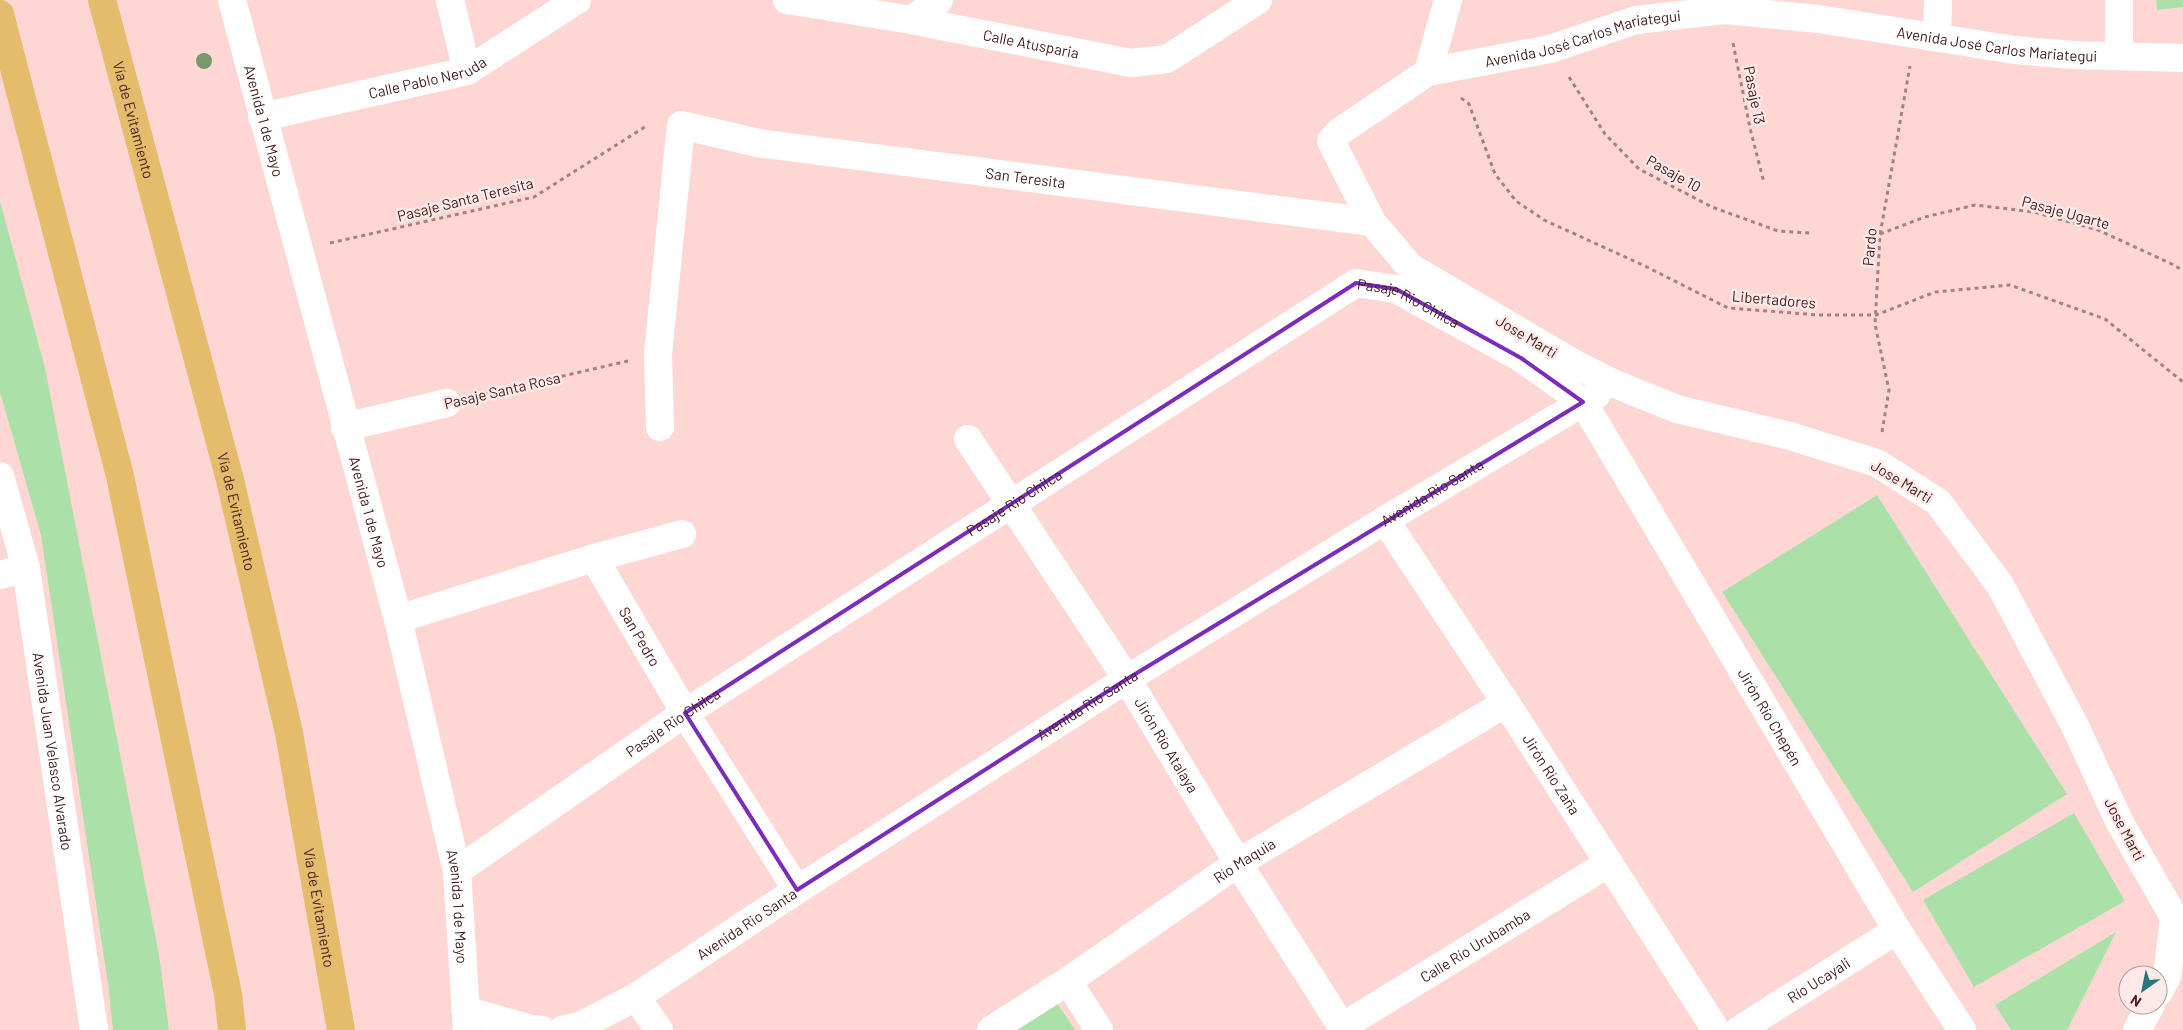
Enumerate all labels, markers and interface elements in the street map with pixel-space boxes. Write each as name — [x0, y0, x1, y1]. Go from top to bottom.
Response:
street label: Avenida José Carlos Mariategui — [1483, 6, 1682, 70]
street label: Avenida José Carlos Mariategui — [1896, 22, 2098, 65]
street label: Calle Atusparia — [982, 25, 1081, 62]
street label: Calle Pablo Neruda — [367, 52, 489, 102]
street label: Vía de Evitamiento — [110, 59, 158, 181]
street label: Avenida 1 de Mayo — [241, 63, 288, 179]
street label: Pasaje 13 — [1741, 64, 1769, 126]
street label: Pasaje 10 — [1643, 151, 1705, 195]
street label: San Teresita — [984, 163, 1067, 191]
street label: Pasaje Santa Teresita — [395, 173, 535, 225]
street label: Pasaje Ugarte — [2020, 192, 2112, 232]
street label: Pardo — [1858, 227, 1880, 267]
street label: Pasaje Rio Chilca — [1356, 274, 1463, 331]
street label: Libertadores — [1731, 286, 1817, 312]
street label: Jose Marti — [1493, 311, 1561, 361]
street label: Pasaje Santa Rosa — [442, 368, 562, 412]
street label: Vía de Evitamiento — [214, 450, 260, 572]
street label: Avenida 1 de Mayo — [346, 454, 393, 570]
street label: Avenida Rio Santa — [1377, 455, 1486, 530]
street label: Jose Marti — [1868, 456, 1936, 506]
street label: Pasaje Rio Chilca — [963, 465, 1065, 540]
street label: San Pedro — [616, 603, 665, 669]
street label: Avenida Juan Velasco Alvarado — [30, 651, 76, 852]
street label: Jirón Río Chepén — [1734, 665, 1806, 769]
street label: Avenida Rio Santa — [1033, 666, 1141, 743]
street label: Pasaje Rio Chilca — [622, 684, 723, 761]
street label: Jirón Río Atalaya — [1131, 694, 1202, 796]
street label: Jirón Río Zaña — [1519, 731, 1584, 818]
street label: Jose Marti — [2101, 795, 2149, 863]
street label: Río Maquia — [1210, 834, 1278, 886]
street label: Vía de Evitamiento — [300, 847, 339, 969]
street label: Avenida 1 de Mayo — [443, 847, 472, 964]
street label: Avenida Rio Santa — [693, 884, 800, 963]
street label: Calle Río Urubamba — [1417, 905, 1533, 986]
street label: Río Ucayali — [1784, 953, 1853, 1006]
north arrow — [2118, 965, 2168, 1015]
text: N — [2127, 992, 2144, 1011]

